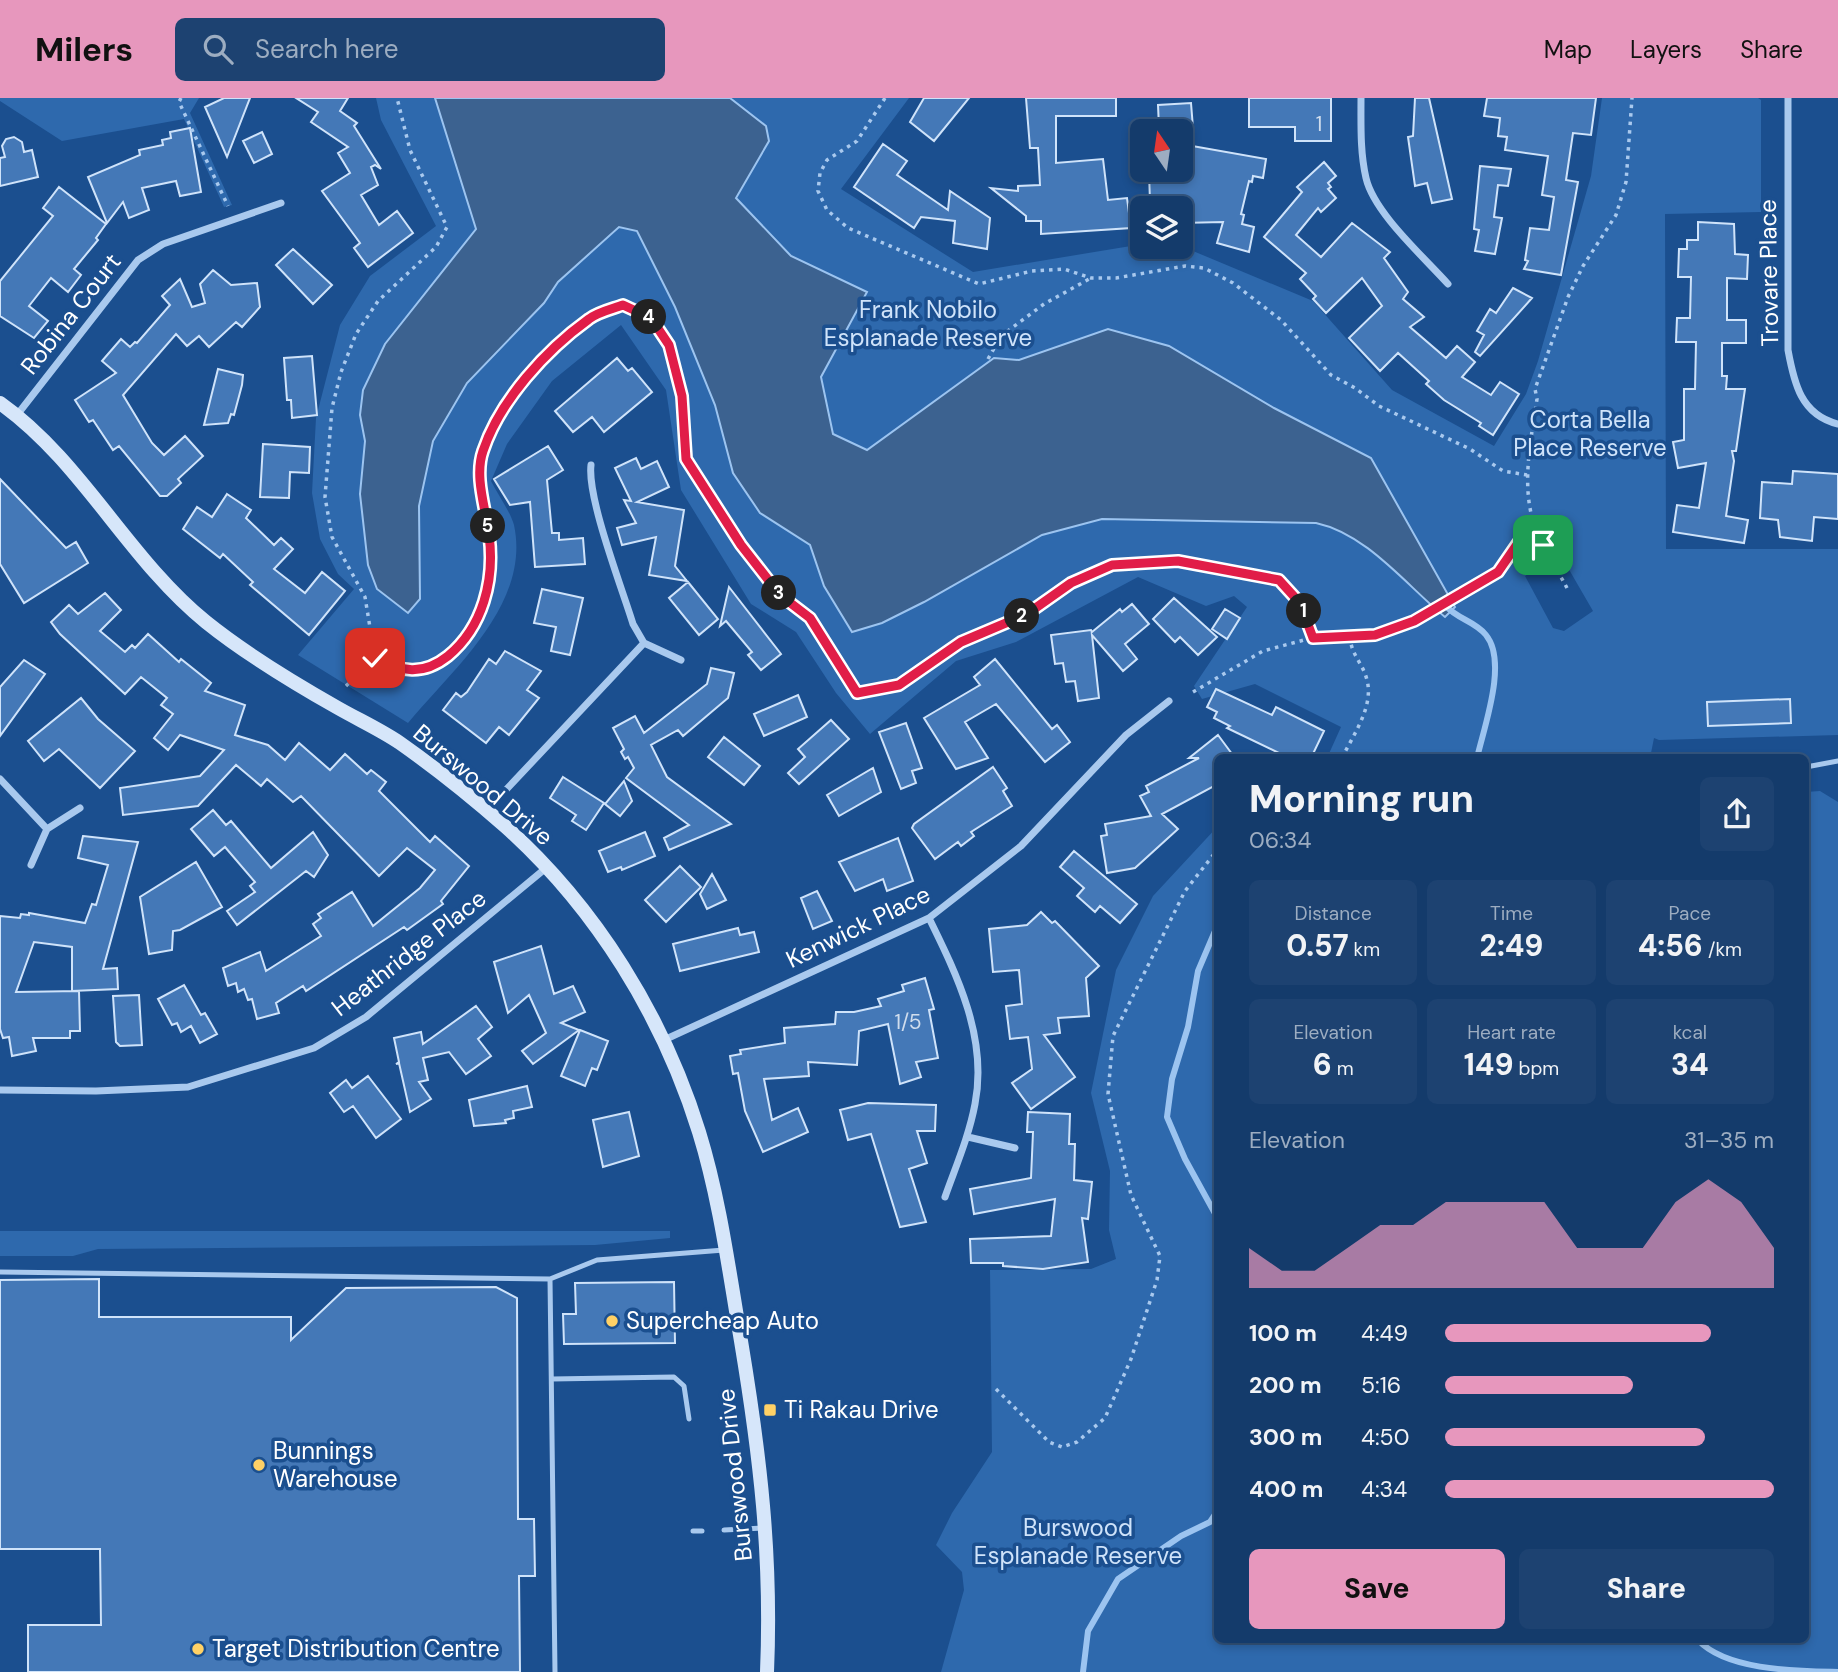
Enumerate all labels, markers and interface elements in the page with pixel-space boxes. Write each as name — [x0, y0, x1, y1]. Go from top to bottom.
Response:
search box — [175, 18, 665, 81]
text: Milers — [35, 28, 133, 71]
icon: search — [199, 30, 237, 68]
text: Search here — [255, 32, 398, 66]
text: Map — [1544, 34, 1592, 65]
text: Layers — [1630, 34, 1702, 65]
text: Share — [1740, 34, 1803, 65]
house number: 1 — [1316, 110, 1322, 138]
north arrow — [1130, 119, 1194, 182]
map controls — [1130, 119, 1193, 259]
button: layers — [1130, 196, 1193, 259]
street label: Trovare Place — [1752, 199, 1785, 347]
street label: Robina Court — [14, 247, 128, 380]
park label: Frank Nobilo Esplanade Reserve — [824, 294, 1032, 353]
pin: 4 — [632, 300, 666, 334]
text: 4 — [642, 304, 655, 329]
park label: Corta Bella Place Reserve — [1513, 404, 1667, 463]
pin: 5 — [470, 508, 505, 544]
text: 5 — [482, 513, 493, 538]
pin — [1513, 515, 1573, 575]
icon: arrive — [1524, 526, 1562, 564]
pin: 3 — [762, 575, 796, 610]
text: 3 — [773, 580, 784, 605]
pin: 1 — [1286, 594, 1322, 628]
pin: 2 — [1004, 598, 1040, 634]
text: 1 — [1300, 598, 1307, 623]
text: 2 — [1016, 603, 1027, 628]
pin — [345, 628, 405, 688]
icon: check — [356, 639, 394, 677]
street label: Burswood Drive — [407, 717, 560, 852]
text: Morning run — [1249, 774, 1474, 824]
button: share — [1700, 777, 1774, 851]
text: 06:34 — [1249, 825, 1311, 855]
street label: Kenwick Place — [781, 878, 935, 975]
street label: Heathridge Place — [325, 882, 492, 1023]
text: Distance — [1295, 901, 1372, 926]
text: Time — [1490, 901, 1533, 926]
text: Pace — [1669, 901, 1711, 926]
text: 0.57 — [1286, 926, 1349, 965]
text: 2:49 — [1480, 926, 1543, 965]
text: 4:56 — [1638, 926, 1703, 965]
text: km — [1349, 937, 1380, 962]
text: /km — [1703, 937, 1742, 962]
house number: 1/5 — [895, 1008, 921, 1036]
text: Elevation — [1294, 1020, 1373, 1045]
text: Heart rate — [1467, 1020, 1556, 1045]
text: kcal — [1673, 1020, 1707, 1045]
text: 6 — [1313, 1045, 1332, 1084]
text: 149 — [1464, 1045, 1513, 1084]
text: 34 — [1671, 1045, 1709, 1084]
text: m — [1332, 1056, 1354, 1081]
text: bpm — [1513, 1056, 1559, 1081]
text: Elevation — [1249, 1125, 1345, 1155]
text: 31–35 m — [1684, 1125, 1774, 1155]
place label: Supercheap Auto — [626, 1305, 819, 1336]
marker: Supercheap Auto — [604, 1313, 620, 1329]
text: 100 m — [1249, 1318, 1317, 1348]
text: 4:49 — [1361, 1318, 1408, 1348]
text: 200 m — [1249, 1370, 1322, 1400]
text: 5:16 — [1361, 1370, 1401, 1400]
street label: Burswood Drive — [710, 1387, 759, 1563]
place label: Ti Rakau Drive — [784, 1394, 939, 1425]
marker: Ti Rakau Drive — [762, 1402, 778, 1418]
text: 300 m — [1249, 1422, 1322, 1452]
text: 4:50 — [1361, 1422, 1409, 1452]
place label: Bunnings Warehouse — [273, 1435, 398, 1494]
marker: Bunnings Warehouse — [251, 1457, 267, 1473]
text: 400 m — [1249, 1474, 1323, 1504]
text: 4:34 — [1361, 1474, 1407, 1504]
park label: Burswood Esplanade Reserve — [974, 1512, 1182, 1571]
button: Save — [1249, 1549, 1505, 1629]
button: Share — [1519, 1549, 1774, 1629]
place label: Target Distribution Centre — [212, 1633, 500, 1664]
marker: Target Distribution Centre — [190, 1641, 206, 1657]

